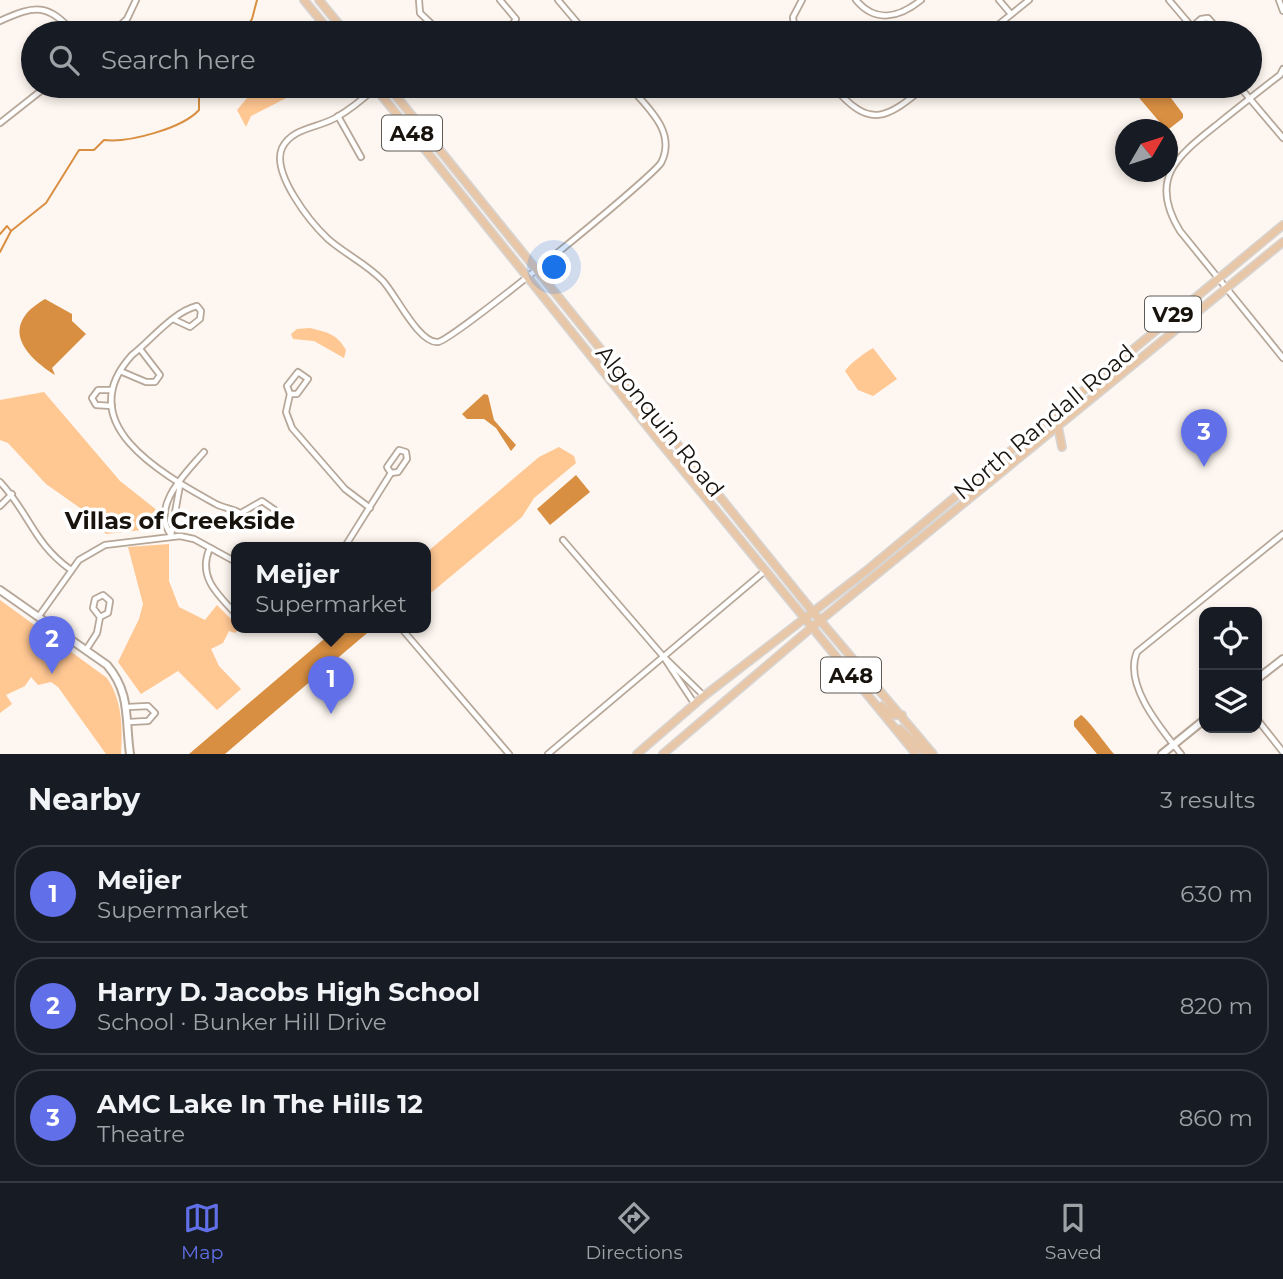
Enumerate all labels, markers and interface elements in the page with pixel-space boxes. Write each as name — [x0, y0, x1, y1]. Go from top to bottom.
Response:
search box — [21, 21, 1262, 98]
icon: search — [45, 41, 83, 79]
text: Search here — [101, 44, 256, 76]
road number: A48 — [382, 116, 442, 150]
north arrow — [1115, 119, 1178, 182]
your location — [537, 250, 571, 284]
road number: V29 — [1145, 296, 1201, 332]
street label: North Randall Road — [948, 338, 1140, 506]
street label: Algonquin Road — [590, 339, 730, 503]
pin: 3 — [1181, 409, 1227, 467]
district label: Villas of Creekside — [64, 506, 295, 535]
popup — [231, 542, 431, 633]
text: Meijer — [255, 558, 340, 590]
text: Supermarket — [255, 590, 407, 618]
map controls — [1199, 607, 1262, 733]
button: locate — [1199, 607, 1262, 670]
pin: 2 — [29, 616, 75, 674]
pin: 1 — [308, 656, 354, 714]
road number: A48 — [821, 658, 881, 692]
button: layers — [1199, 670, 1262, 733]
text: Nearby — [28, 781, 140, 818]
text: 3 results — [1160, 786, 1255, 814]
text: Meijer — [97, 864, 182, 896]
text: 1 — [48, 880, 58, 908]
text: 630 m — [1180, 880, 1253, 908]
text: Supermarket — [97, 896, 249, 924]
text: Harry D. Jacobs High School — [97, 976, 480, 1008]
text: 2 — [46, 992, 60, 1020]
text: 820 m — [1180, 992, 1253, 1020]
text: School · Bunker Hill Drive — [97, 1008, 387, 1036]
text: AMC Lake In The Hills 12 — [97, 1088, 423, 1120]
text: 3 — [46, 1104, 60, 1132]
text: 860 m — [1179, 1104, 1253, 1132]
text: Theatre — [97, 1120, 185, 1148]
tab: Map — [181, 1199, 223, 1264]
tab: Directions — [585, 1199, 683, 1264]
tab: Saved — [1045, 1199, 1102, 1264]

